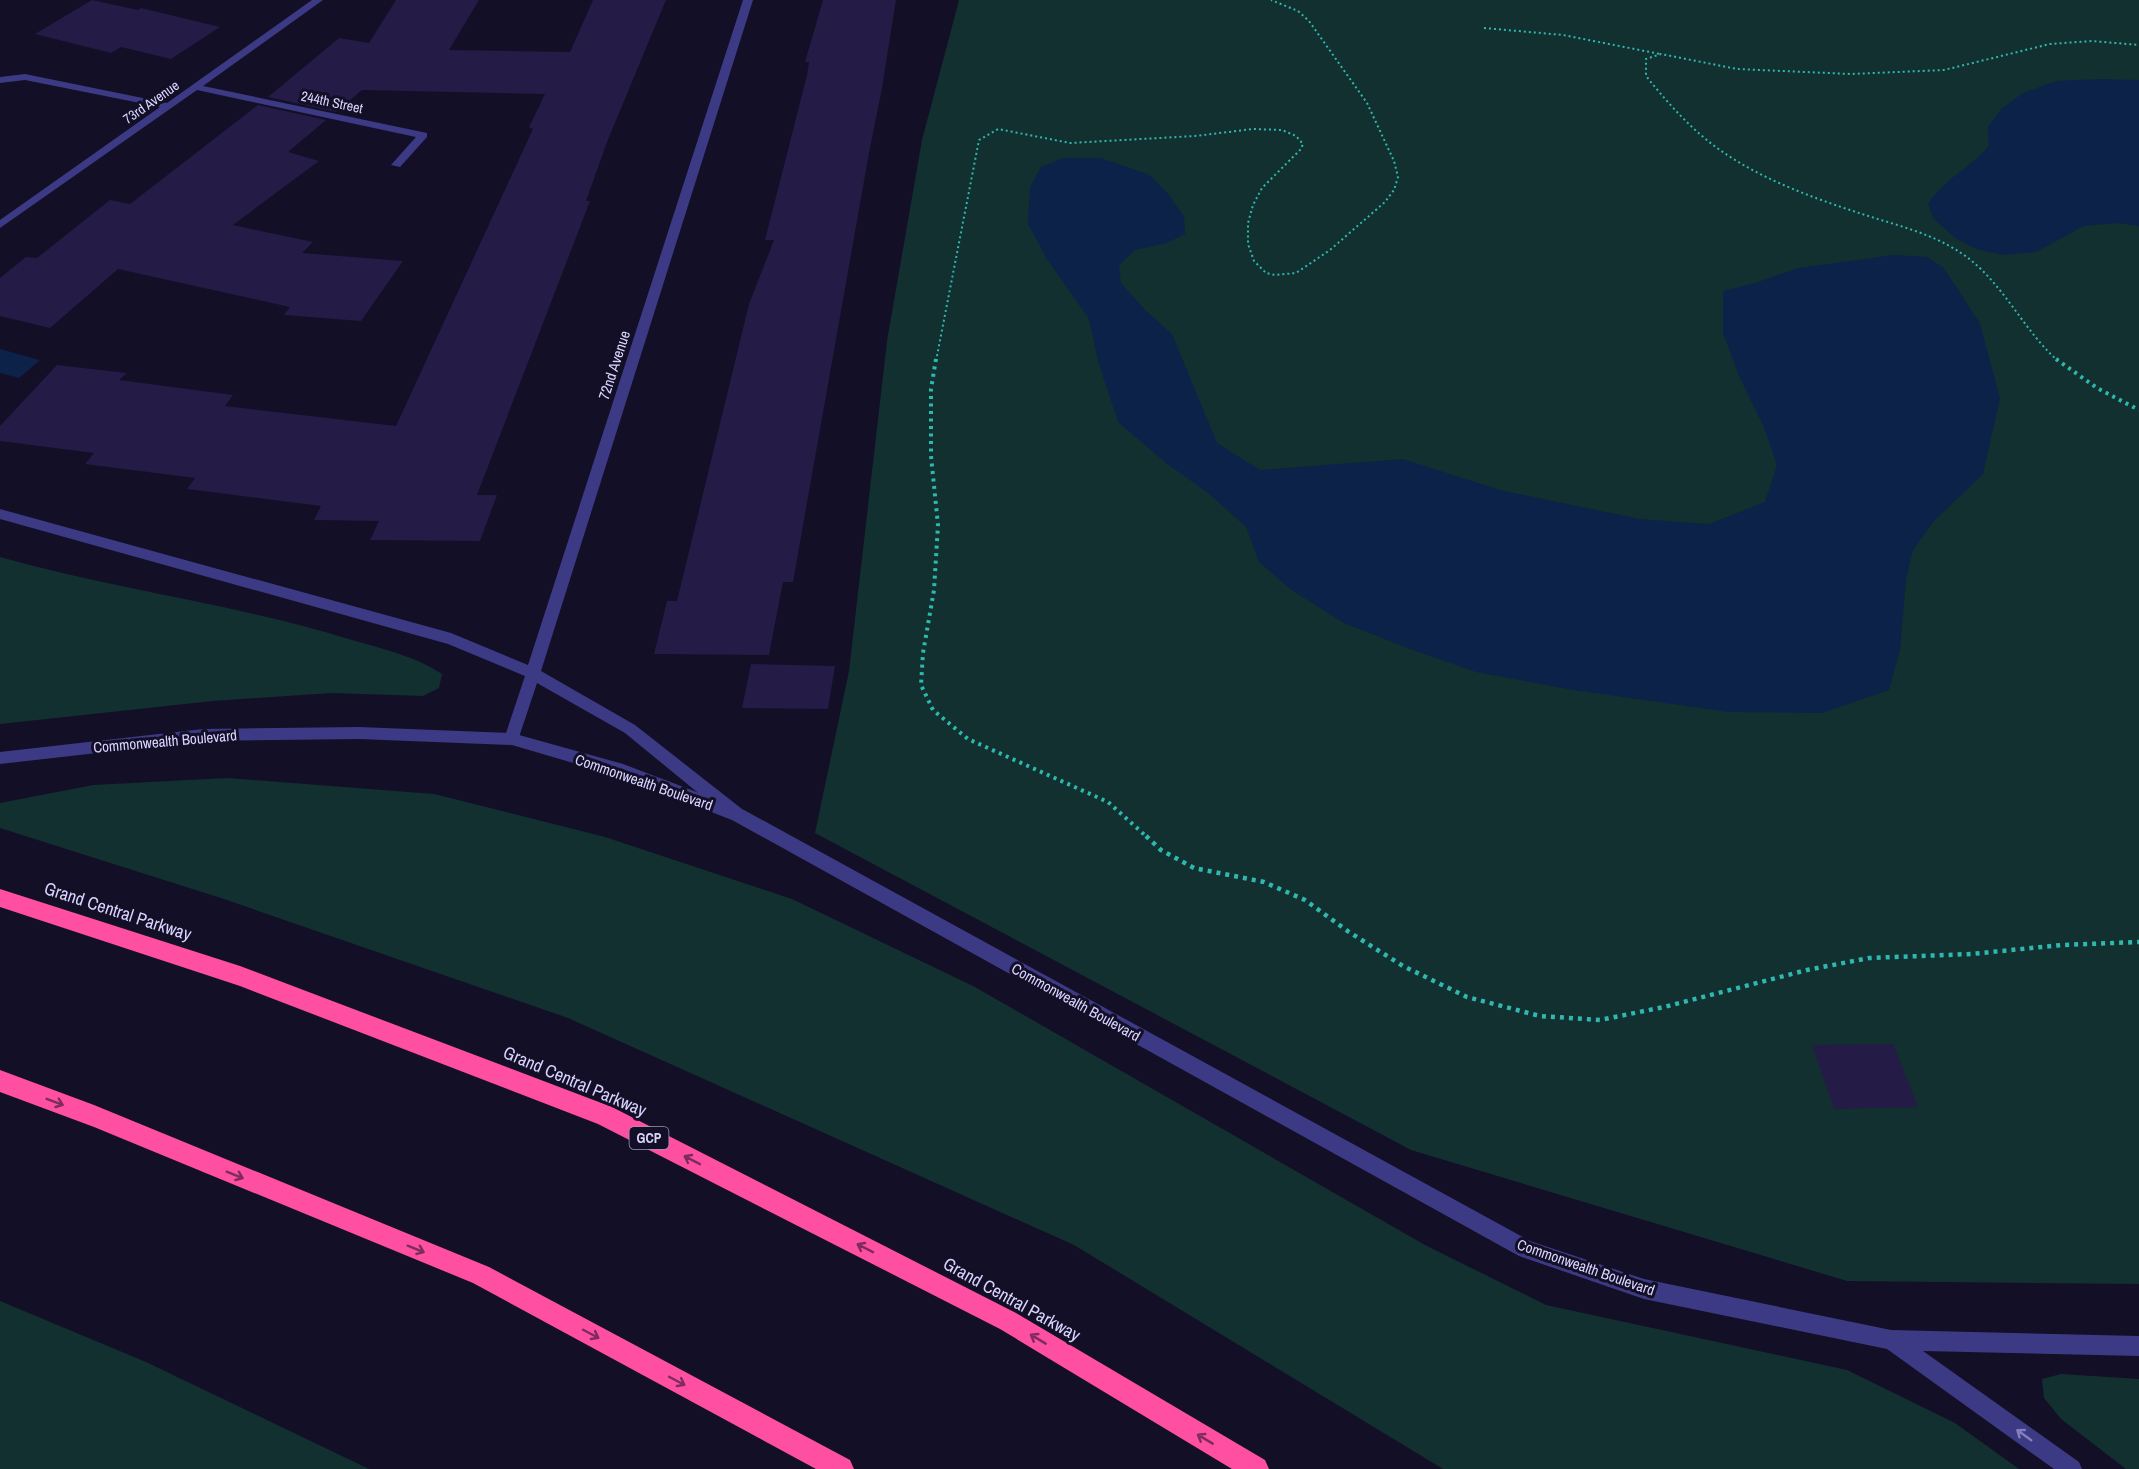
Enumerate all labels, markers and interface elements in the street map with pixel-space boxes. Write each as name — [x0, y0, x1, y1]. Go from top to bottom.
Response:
street label: 73rd Avenue — [120, 76, 182, 128]
street label: 244th Street — [300, 87, 364, 117]
street label: 72nd Avenue — [593, 328, 635, 402]
street label: Commonwealth Boulevard — [92, 724, 238, 758]
street label: Commonwealth Boulevard — [572, 749, 716, 815]
street label: Grand Central Parkway — [41, 875, 195, 947]
street label: Commonwealth Boulevard — [1008, 958, 1144, 1046]
street label: Grand Central Parkway — [500, 1040, 651, 1123]
one-way arrow — [45, 1097, 64, 1108]
road number: GCP — [630, 1127, 668, 1149]
one-way arrow — [683, 1153, 701, 1165]
one-way arrow — [226, 1170, 244, 1181]
street label: Commonwealth Boulevard — [1514, 1234, 1658, 1300]
one-way arrow — [857, 1242, 875, 1253]
one-way arrow — [406, 1244, 425, 1255]
street label: Grand Central Parkway — [939, 1251, 1086, 1347]
one-way arrow — [581, 1329, 599, 1340]
one-way arrow — [1030, 1332, 1047, 1344]
one-way arrow — [668, 1375, 685, 1387]
one-way arrow — [2016, 1429, 2033, 1441]
one-way arrow — [1197, 1433, 1214, 1445]

